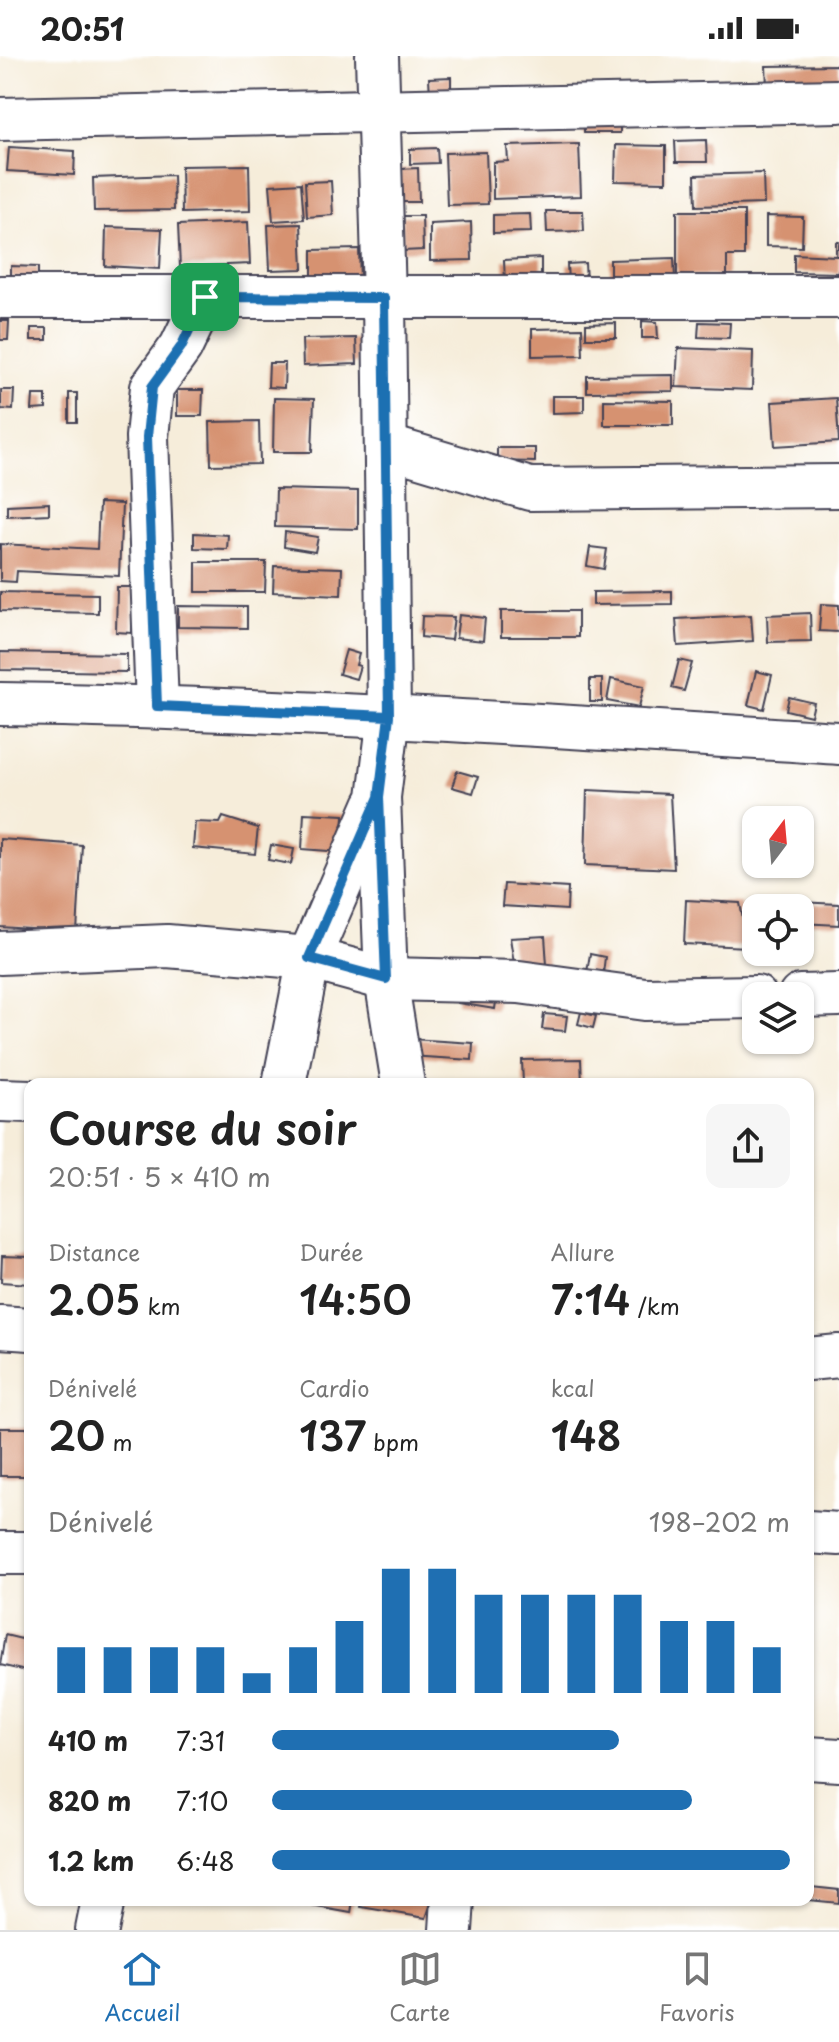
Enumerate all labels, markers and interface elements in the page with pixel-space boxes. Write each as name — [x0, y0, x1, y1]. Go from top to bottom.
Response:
text: 20:51 — [40, 6, 124, 51]
pin — [171, 263, 239, 331]
icon: arrive — [183, 275, 227, 319]
north arrow — [742, 806, 814, 878]
map controls — [742, 806, 814, 1054]
button: locate — [742, 894, 814, 966]
button: layers — [742, 982, 814, 1054]
text: Course du soir — [48, 1094, 357, 1160]
button: share — [706, 1104, 790, 1188]
text: 20:51 · 5 × 410 m — [48, 1157, 271, 1196]
text: Distance — [48, 1235, 140, 1268]
text: Durée — [299, 1235, 364, 1268]
text: Allure — [551, 1235, 615, 1268]
text: 2.05 — [48, 1268, 140, 1329]
text: 14:50 — [299, 1268, 412, 1329]
text: 7:14 — [551, 1268, 631, 1329]
text: km — [140, 1289, 181, 1322]
text: /km — [631, 1289, 680, 1322]
text: Dénivelé — [48, 1371, 137, 1404]
text: Cardio — [299, 1371, 369, 1404]
text: kcal — [551, 1371, 595, 1404]
text: 20 — [48, 1404, 105, 1465]
text: 137 — [299, 1404, 366, 1465]
text: 148 — [551, 1404, 622, 1465]
text: m — [105, 1425, 132, 1458]
text: bpm — [366, 1425, 419, 1458]
text: Dénivelé — [48, 1502, 153, 1541]
text: 198–202 m — [649, 1502, 790, 1541]
text: 410 m — [48, 1721, 128, 1760]
text: 7:31 — [176, 1721, 225, 1760]
text: 820 m — [48, 1781, 131, 1820]
text: 7:10 — [176, 1781, 229, 1820]
text: 1.2 km — [48, 1841, 134, 1880]
text: 6:48 — [176, 1841, 235, 1880]
tab: Accueil — [104, 1947, 180, 2028]
tab: Carte — [389, 1947, 450, 2028]
tab: Favoris — [659, 1947, 735, 2028]

